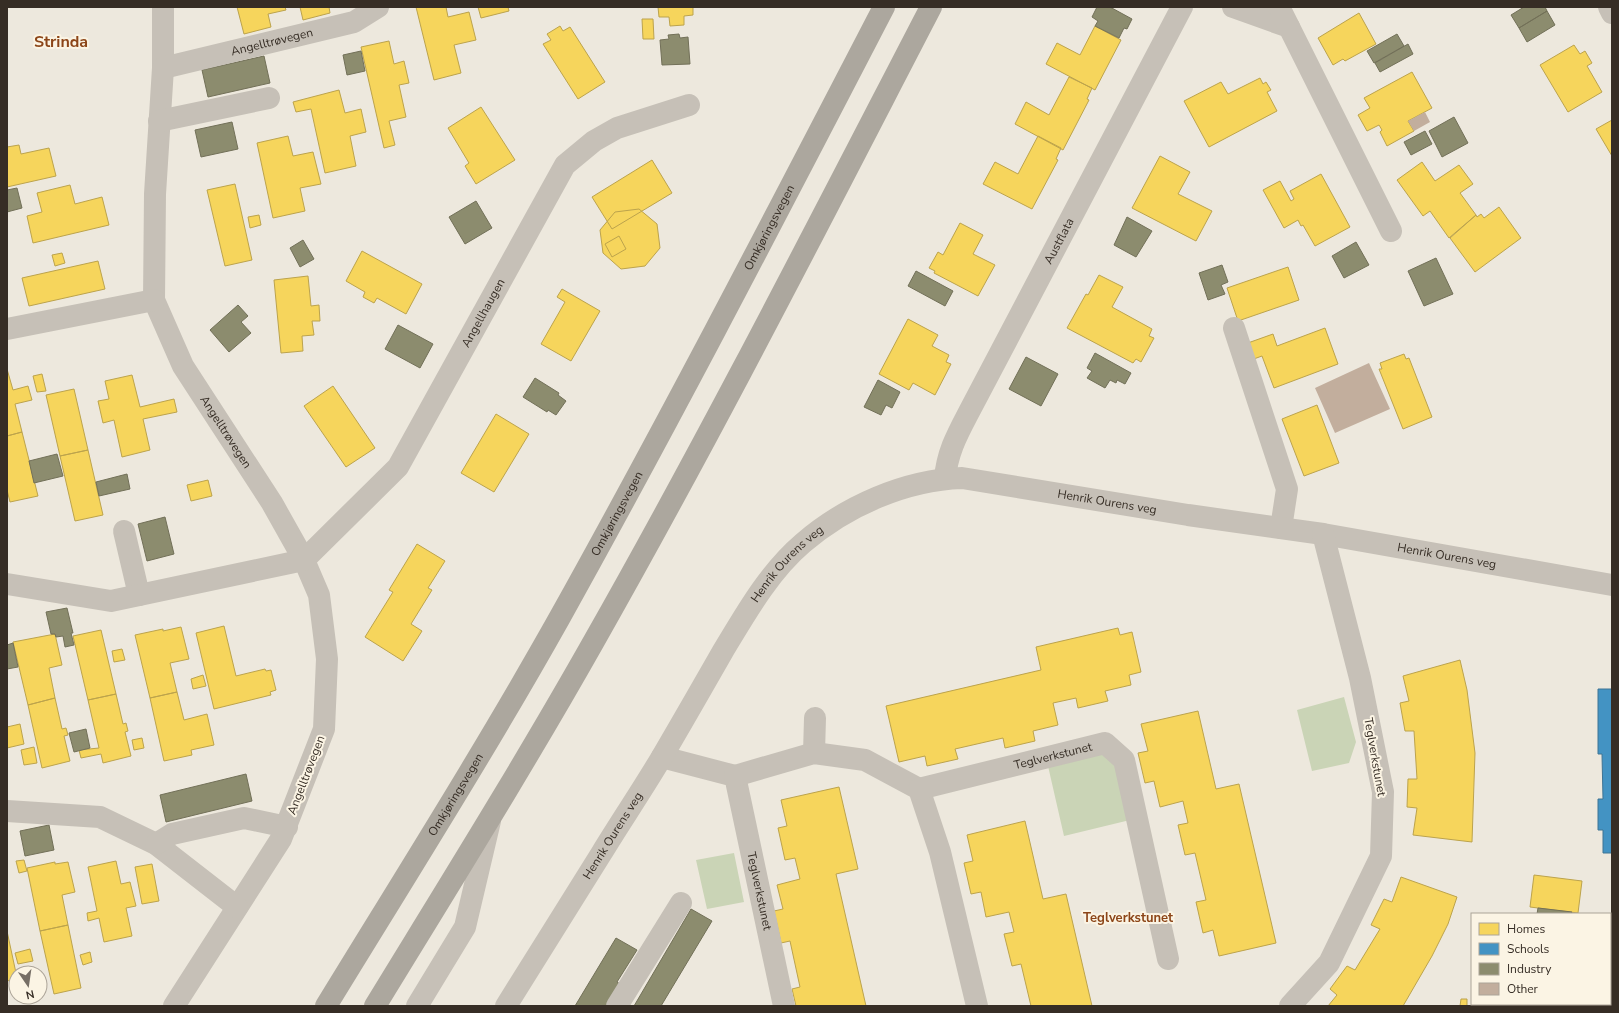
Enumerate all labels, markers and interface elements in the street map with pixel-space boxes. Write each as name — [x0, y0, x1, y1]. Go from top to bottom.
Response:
street label: Angelltrøvegen — [229, 24, 315, 59]
district label: Strinda — [34, 31, 88, 53]
street label: Omkjøringsvegen — [740, 182, 798, 273]
street label: Austflata — [1040, 215, 1078, 267]
street label: Angellhaugen — [458, 276, 509, 350]
street label: Angelltrøvegen — [196, 392, 255, 471]
street label: Omkjøringsvegen — [587, 468, 646, 559]
street label: Henrik Ourens veg — [1056, 486, 1158, 518]
street label: Henrik Ourens veg — [747, 522, 827, 606]
street label: Henrik Ourens veg — [1396, 539, 1498, 572]
street label: Teglverkstunet — [1360, 716, 1390, 798]
street label: Angelltrøvegen — [284, 733, 328, 817]
street label: Teglverkstunet — [1012, 738, 1094, 773]
street label: Omkjøringsvegen — [424, 750, 487, 839]
street label: Henrik Ourens veg — [579, 789, 646, 882]
street label: Teglverkstunet — [743, 850, 776, 933]
district label: Teglverkstunet — [1083, 909, 1174, 927]
legend — [1471, 913, 1611, 1005]
text: Homes — [1507, 921, 1545, 937]
text: Schools — [1507, 941, 1550, 957]
text: Industry — [1507, 961, 1552, 977]
north arrow — [8, 965, 48, 1005]
text: Other — [1507, 981, 1539, 997]
text: N — [24, 986, 36, 1002]

